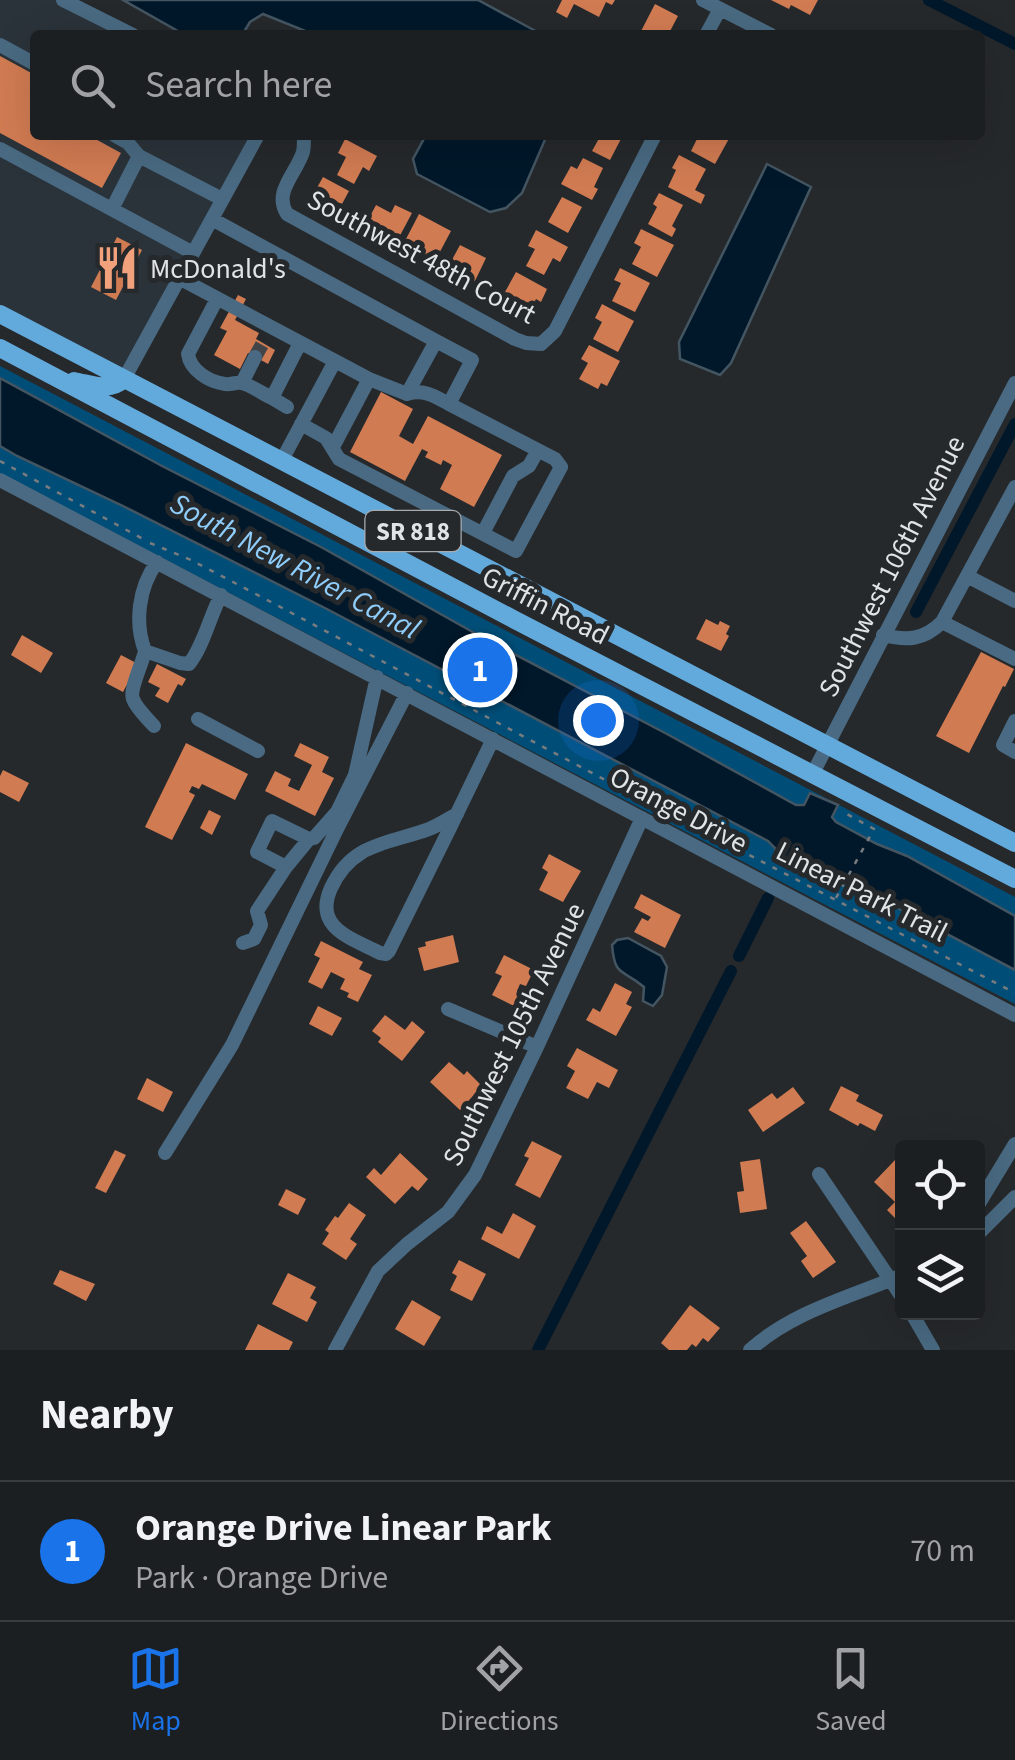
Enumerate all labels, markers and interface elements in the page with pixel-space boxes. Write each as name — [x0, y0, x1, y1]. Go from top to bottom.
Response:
search box — [30, 30, 985, 140]
icon: search — [65, 58, 120, 113]
text: Search here — [145, 58, 332, 112]
street label: Southwest 48th Court — [300, 180, 543, 334]
restaurant icon: McDonald's — [93, 244, 141, 292]
place label: McDonald's — [150, 249, 286, 289]
street label: Southwest 106th Avenue — [809, 429, 975, 704]
water label: South New River Canal — [162, 482, 428, 651]
road number: SR 818 — [366, 511, 460, 551]
street label: Griffin Road — [475, 557, 616, 655]
pin: 1 — [448, 632, 512, 708]
your location — [573, 695, 624, 746]
street label: Orange Drive — [602, 757, 755, 863]
street label: Linear Park Trail — [769, 831, 954, 952]
street label: Southwest 105th Avenue — [433, 896, 595, 1173]
map controls — [895, 1140, 985, 1320]
button: locate — [895, 1140, 985, 1230]
button: layers — [895, 1230, 985, 1320]
text: Nearby — [40, 1385, 174, 1445]
text: Orange Drive Linear Park — [135, 1501, 552, 1555]
text: 1 — [64, 1528, 81, 1574]
text: 70 m — [910, 1528, 975, 1574]
text: Park · Orange Drive — [135, 1555, 388, 1601]
tab: Map — [128, 1641, 183, 1741]
tab: Directions — [440, 1641, 559, 1741]
tab: Saved — [815, 1641, 887, 1741]

